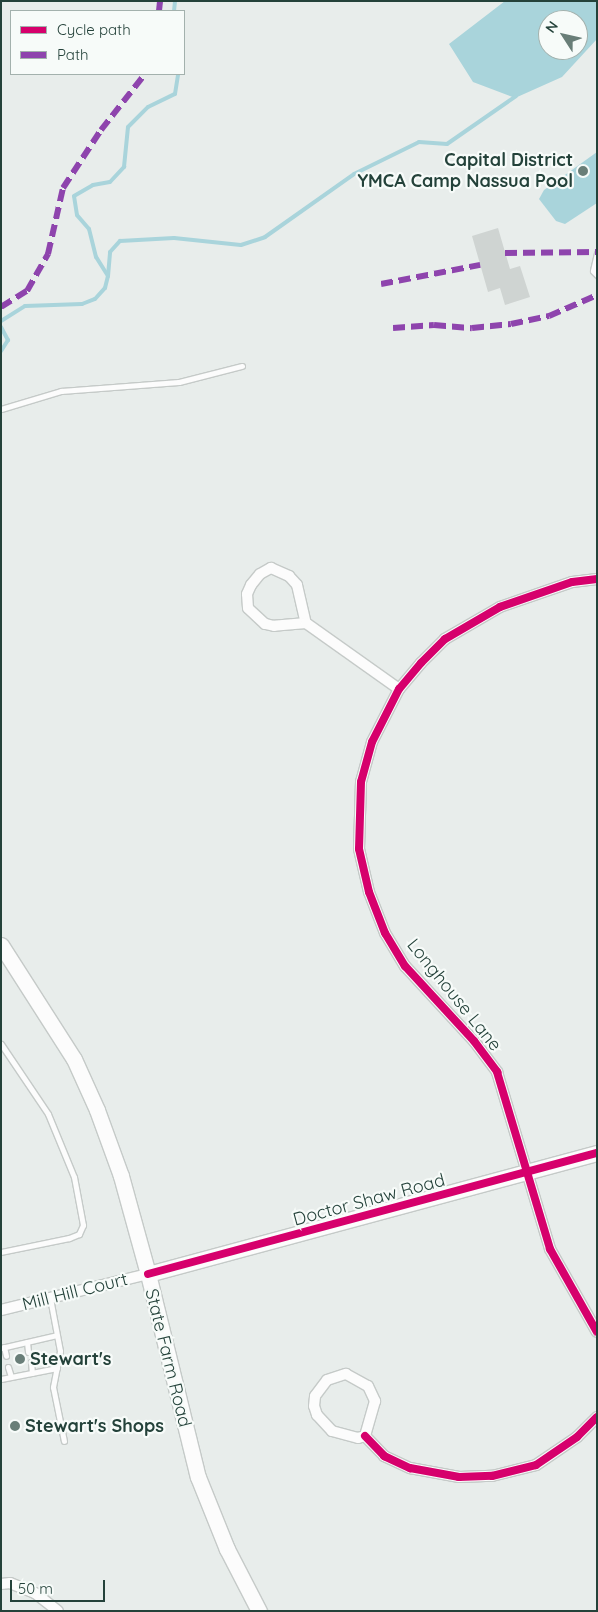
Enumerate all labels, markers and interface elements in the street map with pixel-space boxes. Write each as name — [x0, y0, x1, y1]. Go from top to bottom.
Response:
legend — [10, 10, 185, 75]
north arrow — [538, 10, 588, 60]
text: N — [541, 18, 562, 36]
text: Cycle path — [57, 20, 131, 39]
text: Path — [57, 45, 89, 64]
place label: Capital District YMCA Camp Nassua Pool — [357, 150, 573, 192]
marker: Capital District YMCA Camp Nassua Pool — [577, 165, 589, 177]
street label: Longhouse Lane — [402, 935, 506, 1055]
street label: Doctor Shaw Road — [291, 1169, 447, 1231]
street label: Mill Hill Court — [20, 1268, 130, 1316]
street label: State Farm Road — [140, 1287, 196, 1429]
place label: Stewart's — [30, 1348, 112, 1370]
marker: Stewart's — [14, 1353, 26, 1365]
place label: Stewart's Shops — [25, 1415, 164, 1437]
marker: Stewart's Shops — [9, 1420, 21, 1432]
scale bar — [12, 1570, 108, 1602]
text: 50 m — [18, 1579, 53, 1598]

